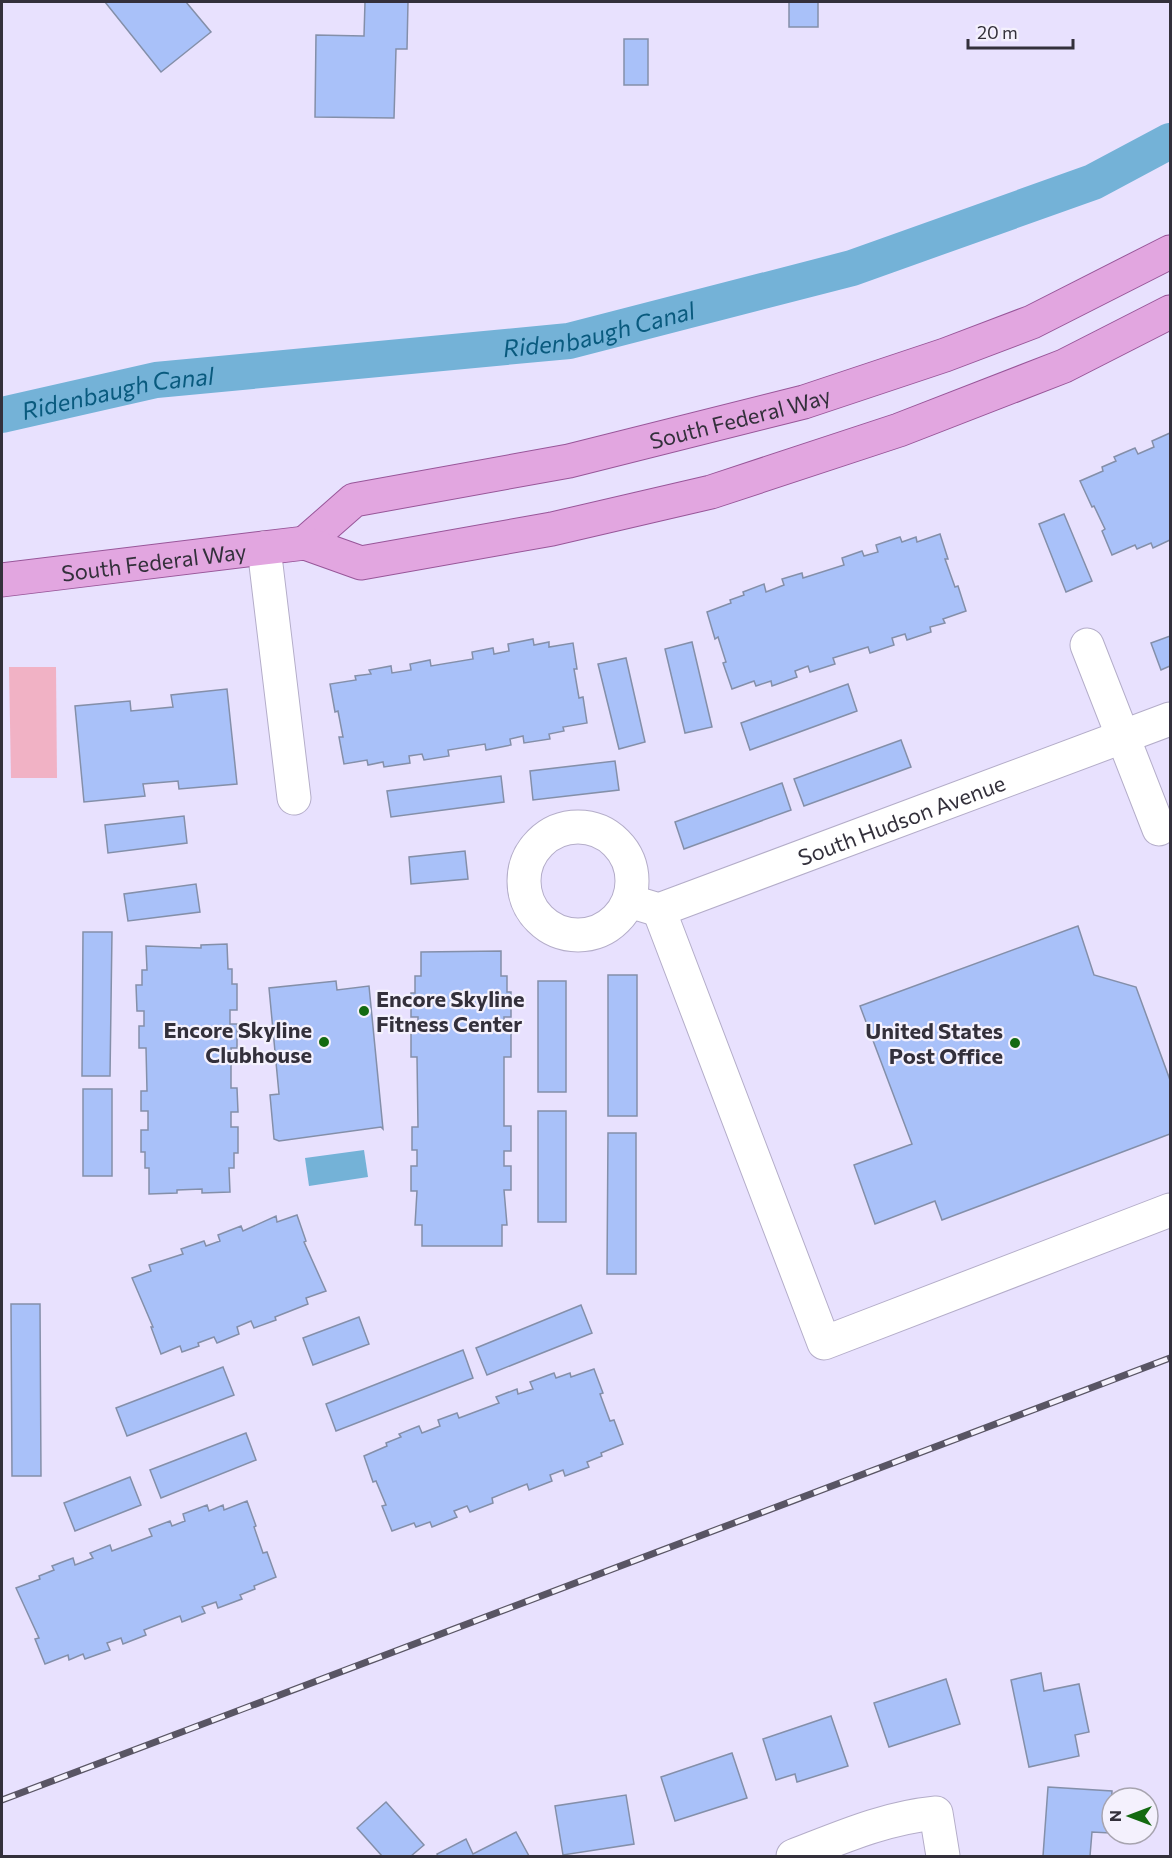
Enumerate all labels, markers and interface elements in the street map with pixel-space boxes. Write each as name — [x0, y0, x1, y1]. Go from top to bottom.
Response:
scale bar — [968, 12, 1073, 50]
text: 20 m — [977, 21, 1018, 43]
water label: Ridenbaugh Canal — [501, 295, 698, 362]
water label: Ridenbaugh Canal — [18, 360, 216, 425]
street label: South Federal Way — [646, 381, 834, 454]
street label: South Federal Way — [60, 537, 248, 586]
street label: South Hudson Avenue — [794, 768, 1009, 870]
place label: Encore Skyline Fitness Center — [376, 985, 525, 1037]
marker: Encore Skyline Fitness Center — [357, 1004, 371, 1018]
place label: Encore Skyline Clubhouse — [163, 1016, 312, 1068]
place label: United States Post Office — [865, 1017, 1003, 1069]
marker: Encore Skyline Clubhouse — [317, 1035, 331, 1049]
marker: United States Post Office — [1008, 1036, 1022, 1050]
north arrow — [1100, 1786, 1160, 1846]
text: N — [1105, 1810, 1124, 1822]

